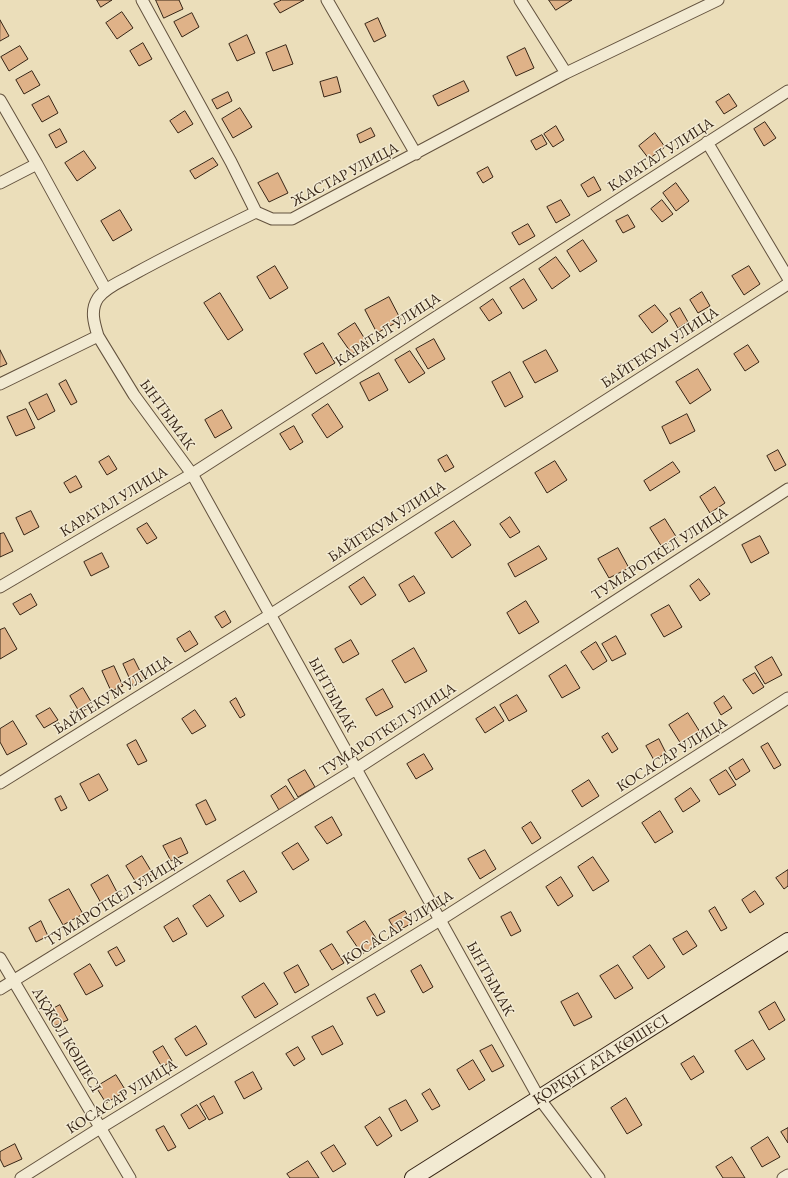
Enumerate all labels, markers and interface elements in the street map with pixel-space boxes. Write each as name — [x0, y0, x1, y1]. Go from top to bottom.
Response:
street label: КАРАТАЛ УЛИЦА — [605, 114, 717, 196]
street label: ЖАСТАР УЛИЦА — [288, 139, 402, 211]
street label: КАРАТАЛ УЛИЦА — [332, 289, 444, 371]
street label: БАЙГЕКУМ УЛИЦА — [598, 303, 722, 393]
street label: ЫНТЫМАК — [136, 376, 198, 454]
street label: КАРАТАЛ УЛИЦА — [57, 463, 171, 541]
street label: БАЙГЕКУМ УЛИЦА — [325, 477, 449, 567]
street label: ТУМАРОТКЕЛ УЛИЦА — [589, 503, 731, 605]
street label: БАЙГЕКУМ УЛИЦА — [50, 651, 176, 739]
street label: ЫНТЫМАК — [304, 655, 360, 735]
street label: ТУМАРОТКЕЛ УЛИЦА — [317, 679, 459, 781]
street label: КОСАСАР УЛИЦА — [613, 714, 731, 796]
street label: ТУМАРОТКЕЛ УЛИЦА — [42, 851, 186, 951]
street label: КОСАСАР УЛИЦА — [339, 887, 457, 969]
street label: ЫНТЫМАК — [462, 939, 518, 1019]
street label: АҚЖОЛ КӨШЕСІ — [28, 984, 104, 1096]
street label: ҚОРҚЫТ АТА КӨШЕСІ — [530, 1011, 672, 1109]
street label: КОСАСАР УЛИЦА — [63, 1056, 181, 1138]

